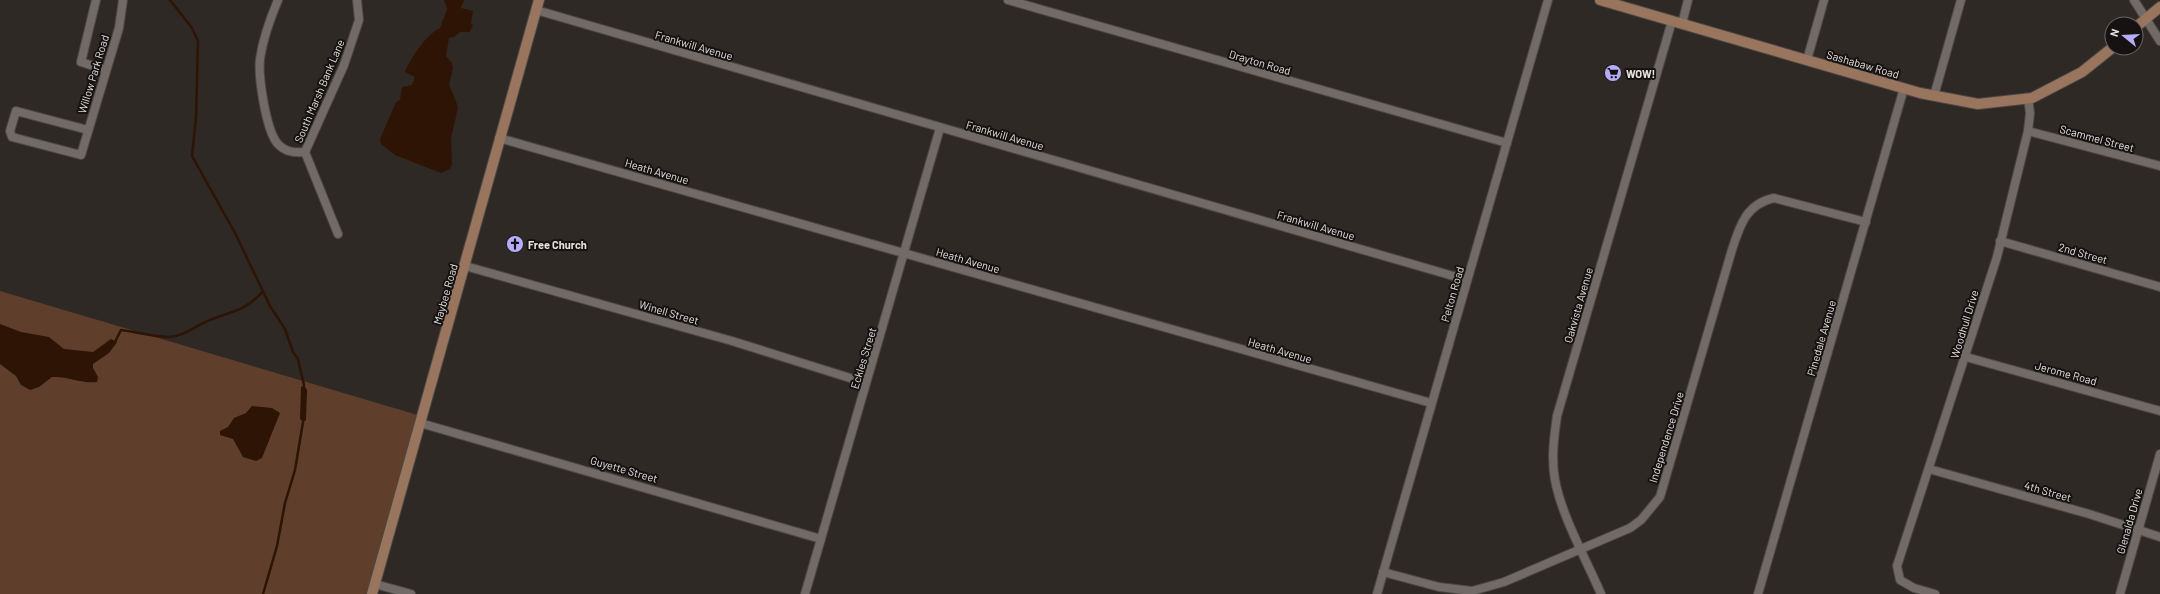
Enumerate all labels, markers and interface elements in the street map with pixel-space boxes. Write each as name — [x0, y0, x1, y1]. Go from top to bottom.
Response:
north arrow — [2104, 16, 2144, 56]
text: N — [2107, 27, 2121, 38]
street label: Frankwill Avenue — [654, 28, 734, 62]
street label: Willow Park Road — [75, 33, 111, 115]
street label: South Marsh Bank Lane — [291, 37, 347, 145]
street label: Drayton Road — [1228, 47, 1292, 77]
street label: Sashabaw Road — [1825, 47, 1901, 81]
supermarket icon: WOW! — [1603, 63, 1623, 83]
place label: WOW! — [1626, 67, 1655, 80]
street label: Frankwill Avenue — [965, 118, 1045, 152]
street label: Scammel Street — [2058, 122, 2136, 154]
street label: Heath Avenue — [624, 156, 690, 186]
street label: Frankwill Avenue — [1276, 208, 1356, 242]
church icon: Free Church — [505, 234, 525, 254]
place label: Free Church — [528, 238, 587, 251]
street label: 2nd Street — [2057, 240, 2109, 266]
street label: Heath Avenue — [935, 245, 1001, 275]
street label: Maybee Road — [430, 262, 460, 326]
street label: Pelton Road — [1438, 265, 1466, 323]
street label: Oakvista Avenue — [1561, 266, 1595, 344]
street label: Woodhull Drive — [1947, 288, 1981, 360]
street label: Winell Street — [638, 297, 700, 327]
street label: Pinedale Avenue — [1804, 298, 1838, 377]
street label: Eckles Street — [847, 326, 879, 390]
street label: Heath Avenue — [1247, 335, 1313, 365]
street label: Jerome Road — [2034, 358, 2098, 388]
street label: Independence Drive — [1646, 390, 1686, 484]
street label: Guyette Street — [589, 453, 659, 485]
street label: 4th Street — [2023, 478, 2073, 504]
street label: Glenalda Drive — [2113, 487, 2145, 555]

